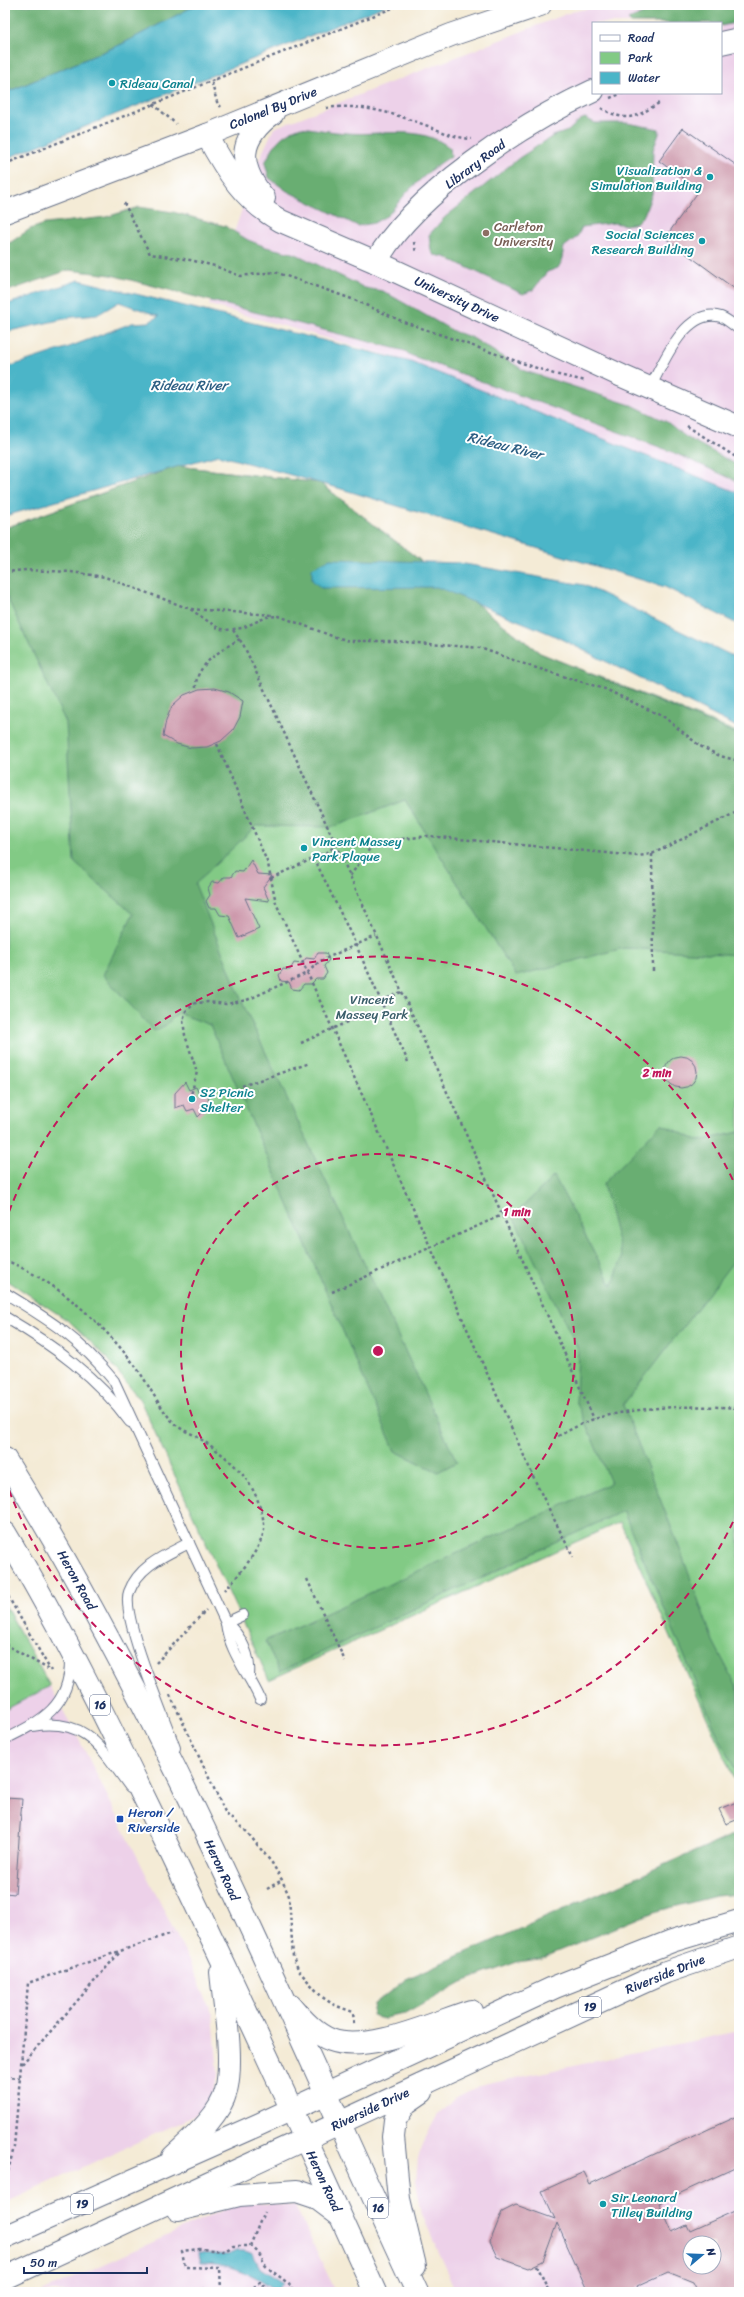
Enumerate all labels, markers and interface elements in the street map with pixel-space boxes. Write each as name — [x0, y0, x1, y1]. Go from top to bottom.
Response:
legend — [592, 22, 722, 94]
text: Road — [628, 27, 655, 49]
text: Park — [628, 47, 653, 69]
text: Water — [628, 67, 661, 89]
place label: Rideau Canal — [120, 72, 194, 95]
marker: Rideau Canal — [107, 78, 117, 88]
street label: Colonel By Drive — [226, 80, 321, 136]
street label: Library Road — [439, 133, 511, 195]
place label: Visualization & Simulation Building — [591, 159, 702, 197]
marker: Visualization & Simulation Building — [705, 172, 715, 182]
place label: Carleton University — [494, 215, 554, 253]
place label: Social Sciences Research Building — [592, 223, 695, 261]
marker: Carleton University — [481, 228, 491, 238]
marker: Social Sciences Research Building — [697, 236, 707, 246]
street label: University Drive — [410, 269, 504, 329]
water label: Rideau River — [151, 373, 230, 398]
water label: Rideau River — [465, 425, 548, 468]
place label: Vincent Massey Park Plaque — [312, 830, 402, 868]
marker: Vincent Massey Park Plaque — [299, 843, 309, 853]
park label: Vincent Massey Park — [336, 988, 408, 1026]
text: 2 min — [641, 1062, 672, 1084]
place label: S2 Picnic Shelter — [200, 1081, 254, 1119]
marker: S2 Picnic Shelter — [187, 1094, 197, 1104]
text: 1 min — [503, 1201, 531, 1223]
centre of rings — [371, 1344, 385, 1358]
street label: Heron Road — [51, 1546, 104, 1615]
road number: 16 — [90, 1695, 110, 1715]
place label: Heron / Riverside — [128, 1801, 180, 1839]
marker: Heron / Riverside — [115, 1814, 125, 1824]
street label: Heron Road — [198, 1835, 247, 1906]
street label: Riverside Drive — [622, 1948, 708, 2000]
road number: 19 — [579, 1997, 601, 2017]
street label: Riverside Drive — [327, 2081, 413, 2137]
street label: Heron Road — [300, 2146, 349, 2217]
place label: Sir Leonard Tilley Building — [611, 2186, 693, 2224]
road number: 19 — [71, 2194, 93, 2214]
road number: 16 — [368, 2198, 388, 2218]
marker: Sir Leonard Tilley Building — [598, 2199, 608, 2209]
north arrow — [682, 2235, 722, 2275]
text: N — [700, 2244, 721, 2259]
scale bar — [24, 2249, 147, 2275]
text: 50 m — [30, 2252, 57, 2274]

